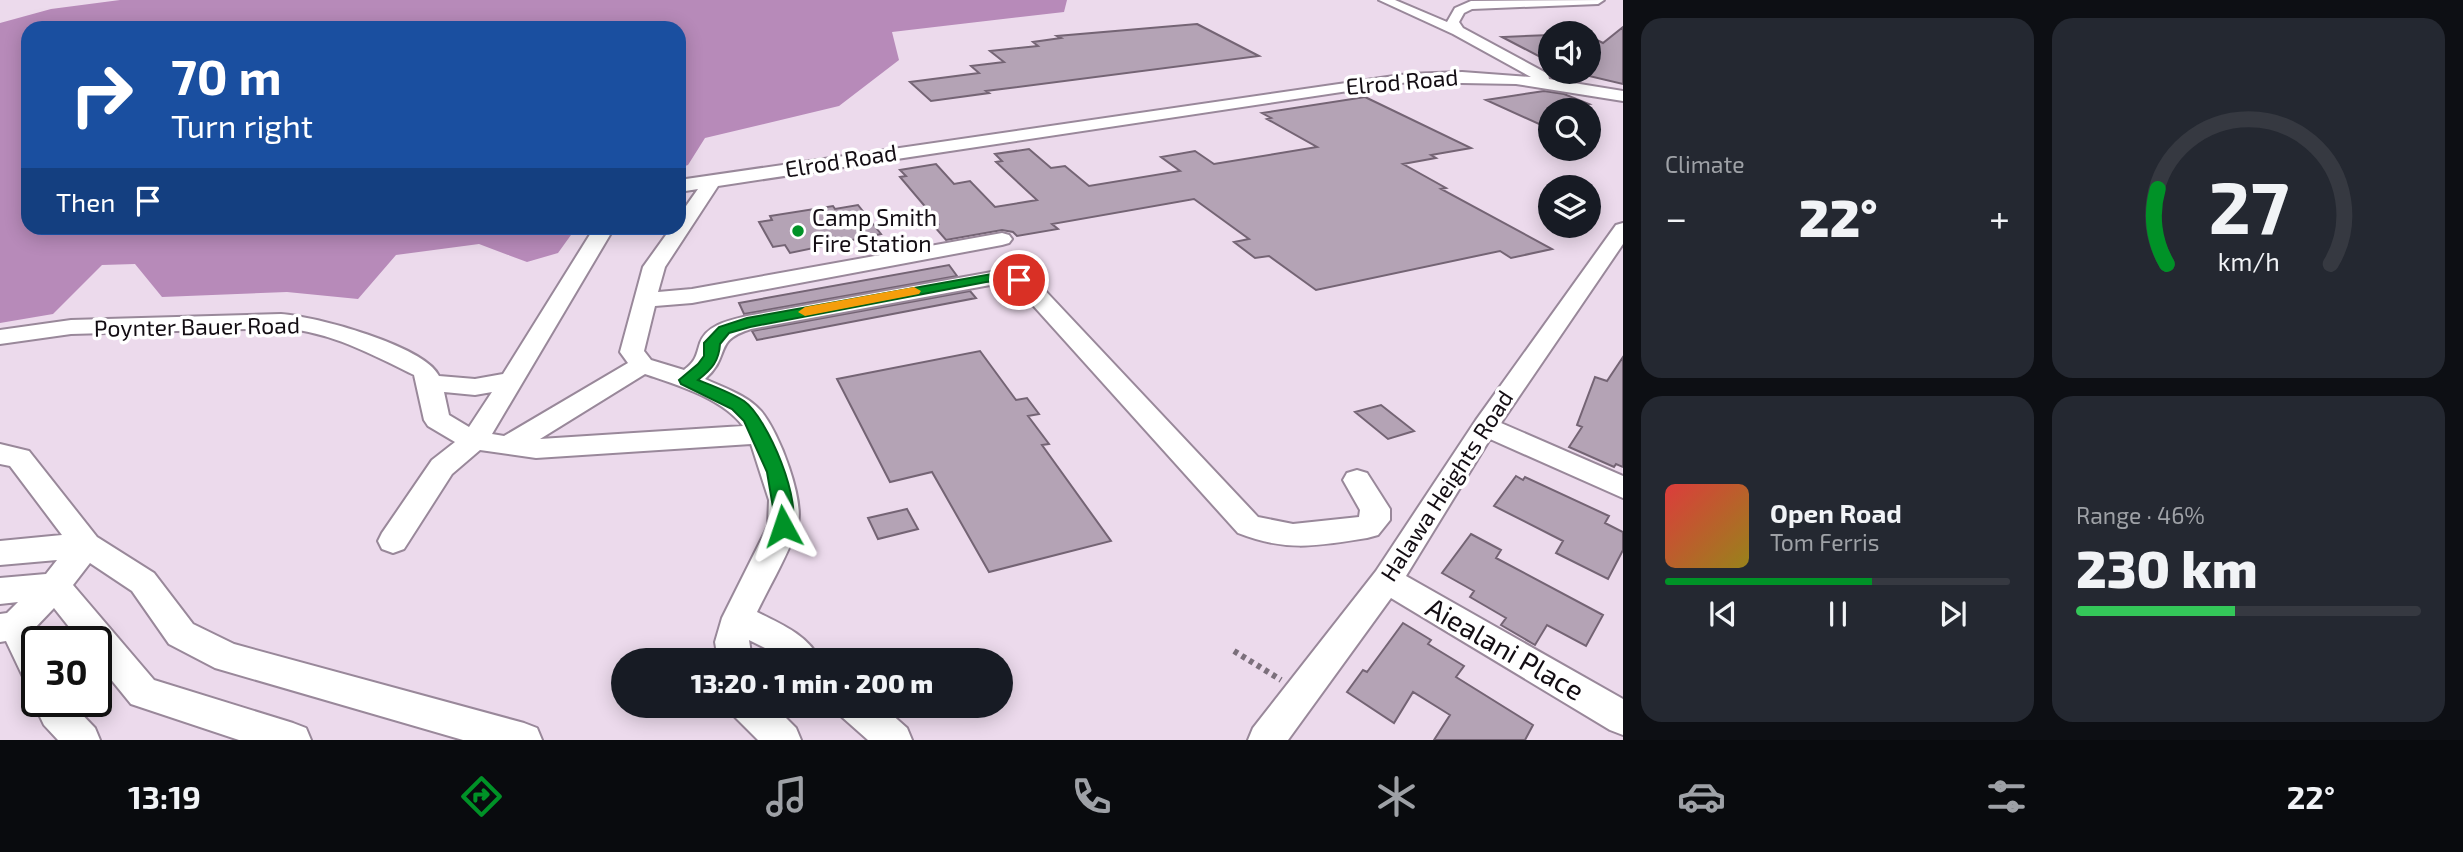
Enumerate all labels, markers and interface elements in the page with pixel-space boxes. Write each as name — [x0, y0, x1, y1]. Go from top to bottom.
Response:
map controls — [1538, 21, 1601, 238]
button: sound — [1538, 21, 1601, 84]
text: 70 m — [171, 46, 282, 105]
icon: right — [56, 49, 147, 140]
street label: Elrod Road — [1344, 62, 1459, 100]
button: search — [1538, 98, 1601, 161]
text: Turn right — [171, 106, 313, 144]
street label: Elrod Road — [783, 137, 899, 183]
text: Climate — [1665, 150, 1745, 178]
text: 27 — [2208, 161, 2289, 249]
button: layers — [1538, 175, 1601, 238]
icon: arrive — [129, 182, 167, 220]
text: 22° — [1799, 185, 1878, 247]
text: Then — [56, 186, 115, 217]
text: − — [1665, 194, 1687, 240]
text: + — [1989, 194, 2010, 240]
place label: Camp Smith Fire Station — [812, 203, 937, 257]
marker: Camp Smith Fire Station — [790, 223, 806, 239]
text: km/h — [2217, 246, 2280, 276]
pin — [989, 250, 1049, 310]
icon: arrive — [1000, 261, 1038, 299]
street label: Poynter Bauer Road — [94, 310, 300, 342]
street label: Halawa Heights Road — [1374, 385, 1518, 586]
position arrow — [746, 489, 820, 563]
text: Open Road — [1770, 497, 1902, 528]
text: Range · 46% — [2076, 501, 2205, 529]
text: Tom Ferris — [1770, 528, 1879, 556]
text: 230 km — [2076, 536, 2258, 598]
street label: Aiealani Place — [1421, 589, 1590, 707]
icon: previous — [1704, 595, 1742, 633]
icon: pause — [1819, 595, 1857, 633]
icon: next — [1934, 595, 1972, 633]
speed limit sign: 30 — [21, 626, 112, 717]
text: 13:20 · 1 min · 200 m — [691, 667, 933, 698]
icon: directions — [457, 772, 506, 821]
icon: music — [762, 772, 811, 821]
icon: phone — [1067, 772, 1116, 821]
icon: climate — [1372, 772, 1421, 821]
icon: car — [1677, 772, 1726, 821]
icon: filters — [1982, 772, 2031, 821]
text: 13:19 — [128, 777, 201, 815]
text: 22° — [2287, 777, 2335, 815]

